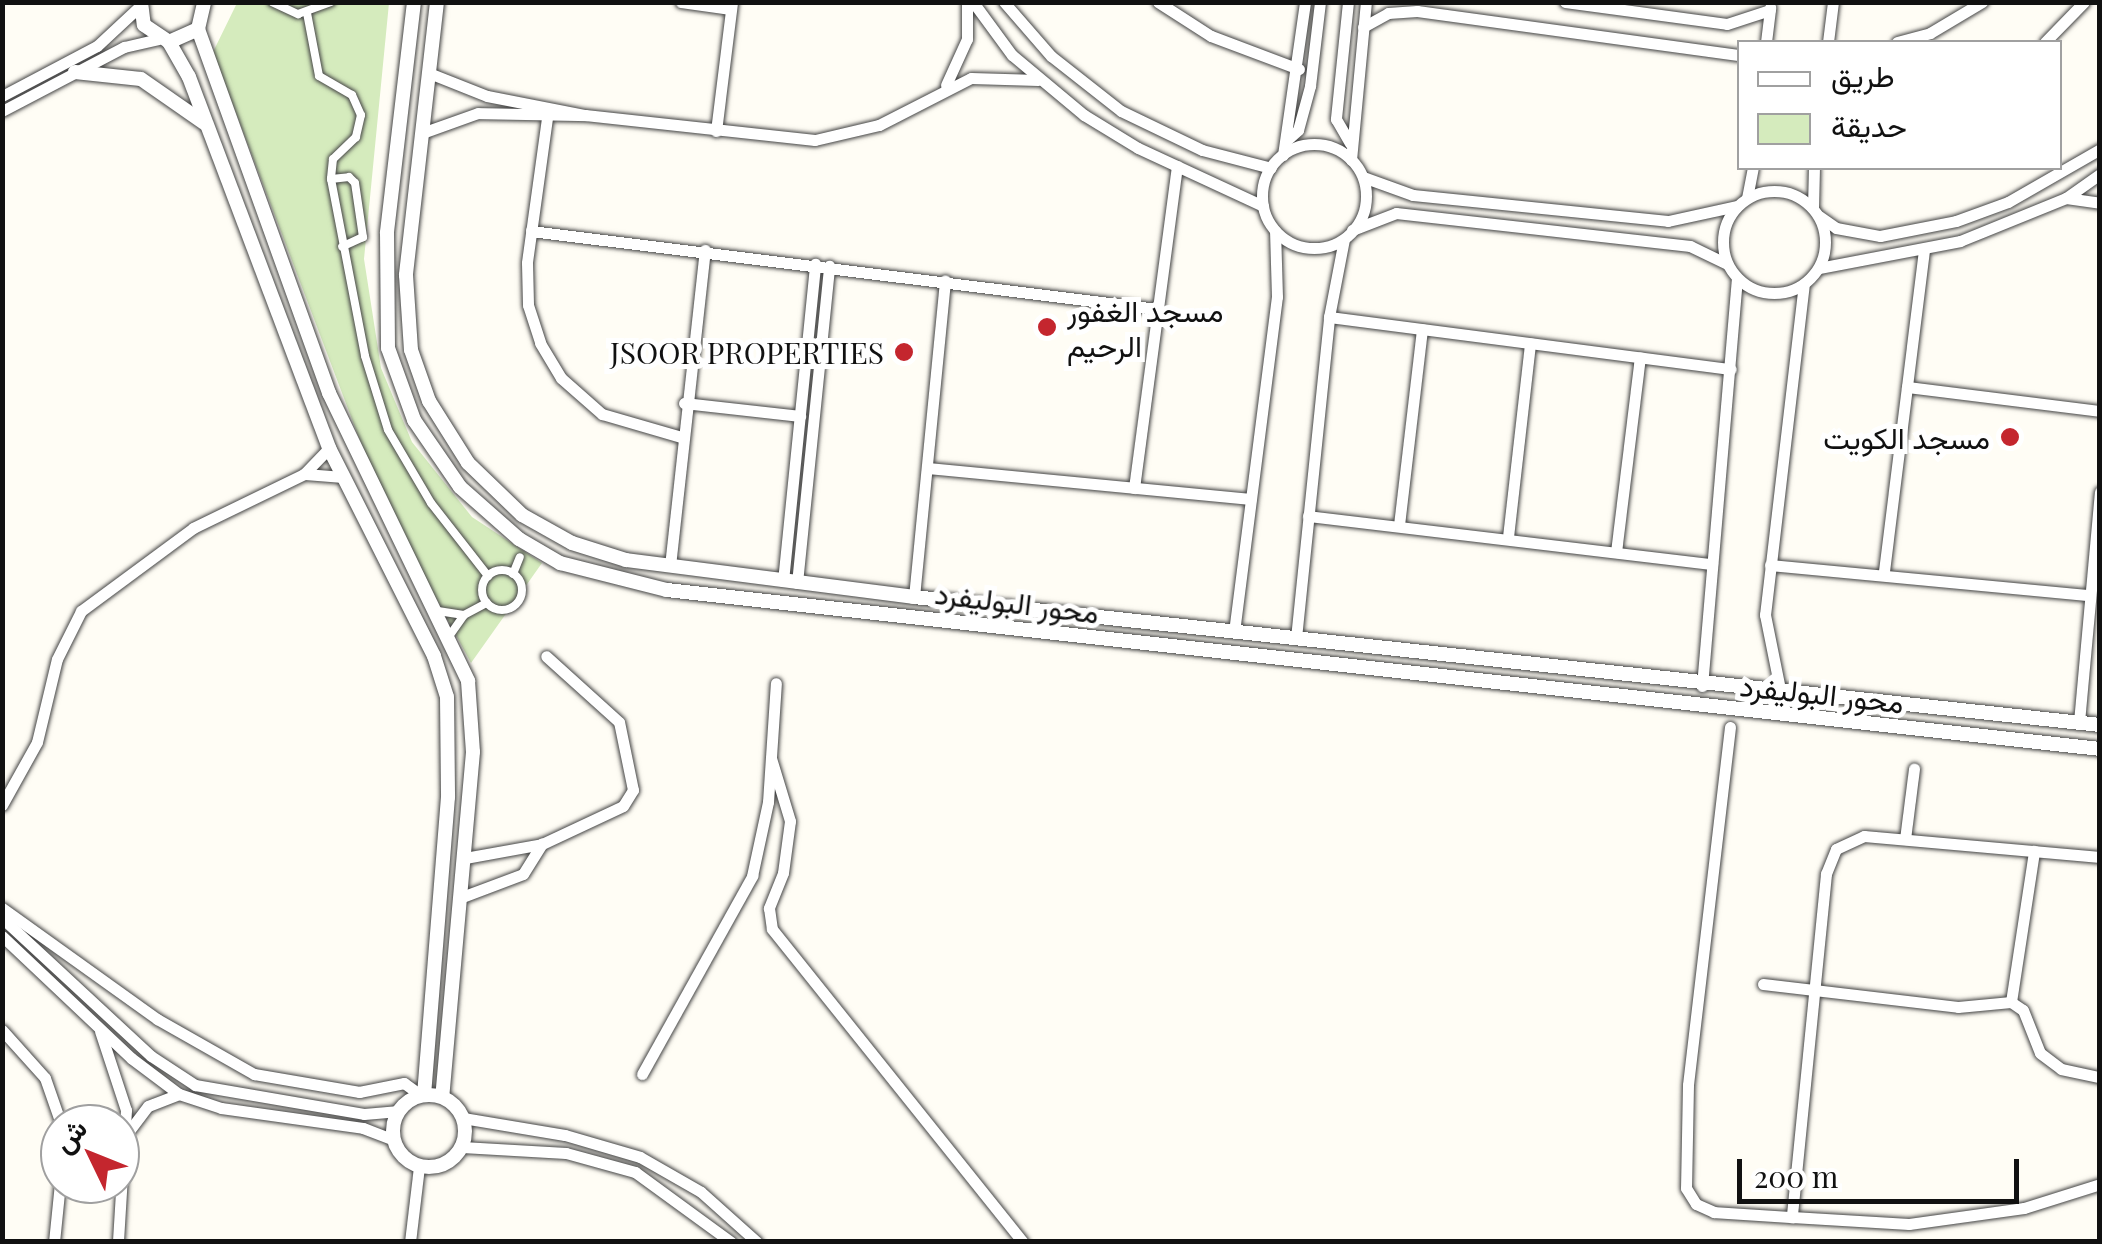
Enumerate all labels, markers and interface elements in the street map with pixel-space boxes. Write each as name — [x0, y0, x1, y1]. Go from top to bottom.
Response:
legend — [1737, 40, 2062, 170]
text: طريق — [1831, 55, 1895, 95]
text: حديقة — [1831, 105, 1907, 145]
place label: مسجد الغفور الرحيم — [1067, 292, 1224, 362]
marker: مسجد الغفور الرحيم — [1036, 316, 1058, 338]
place label: JSOOR PROPERTIES — [610, 334, 884, 370]
marker: JSOOR PROPERTIES — [893, 341, 915, 363]
place label: مسجد الكويت — [1823, 419, 1990, 455]
marker: مسجد الكويت — [1999, 426, 2021, 448]
street label: محور البوليفرد — [933, 574, 1101, 630]
street label: محور البوليفرد — [1738, 666, 1906, 720]
north arrow — [40, 1104, 140, 1204]
text: ش — [44, 1110, 94, 1159]
scale bar — [1742, 1139, 2024, 1201]
text: 200 m — [1754, 1156, 1838, 1196]

